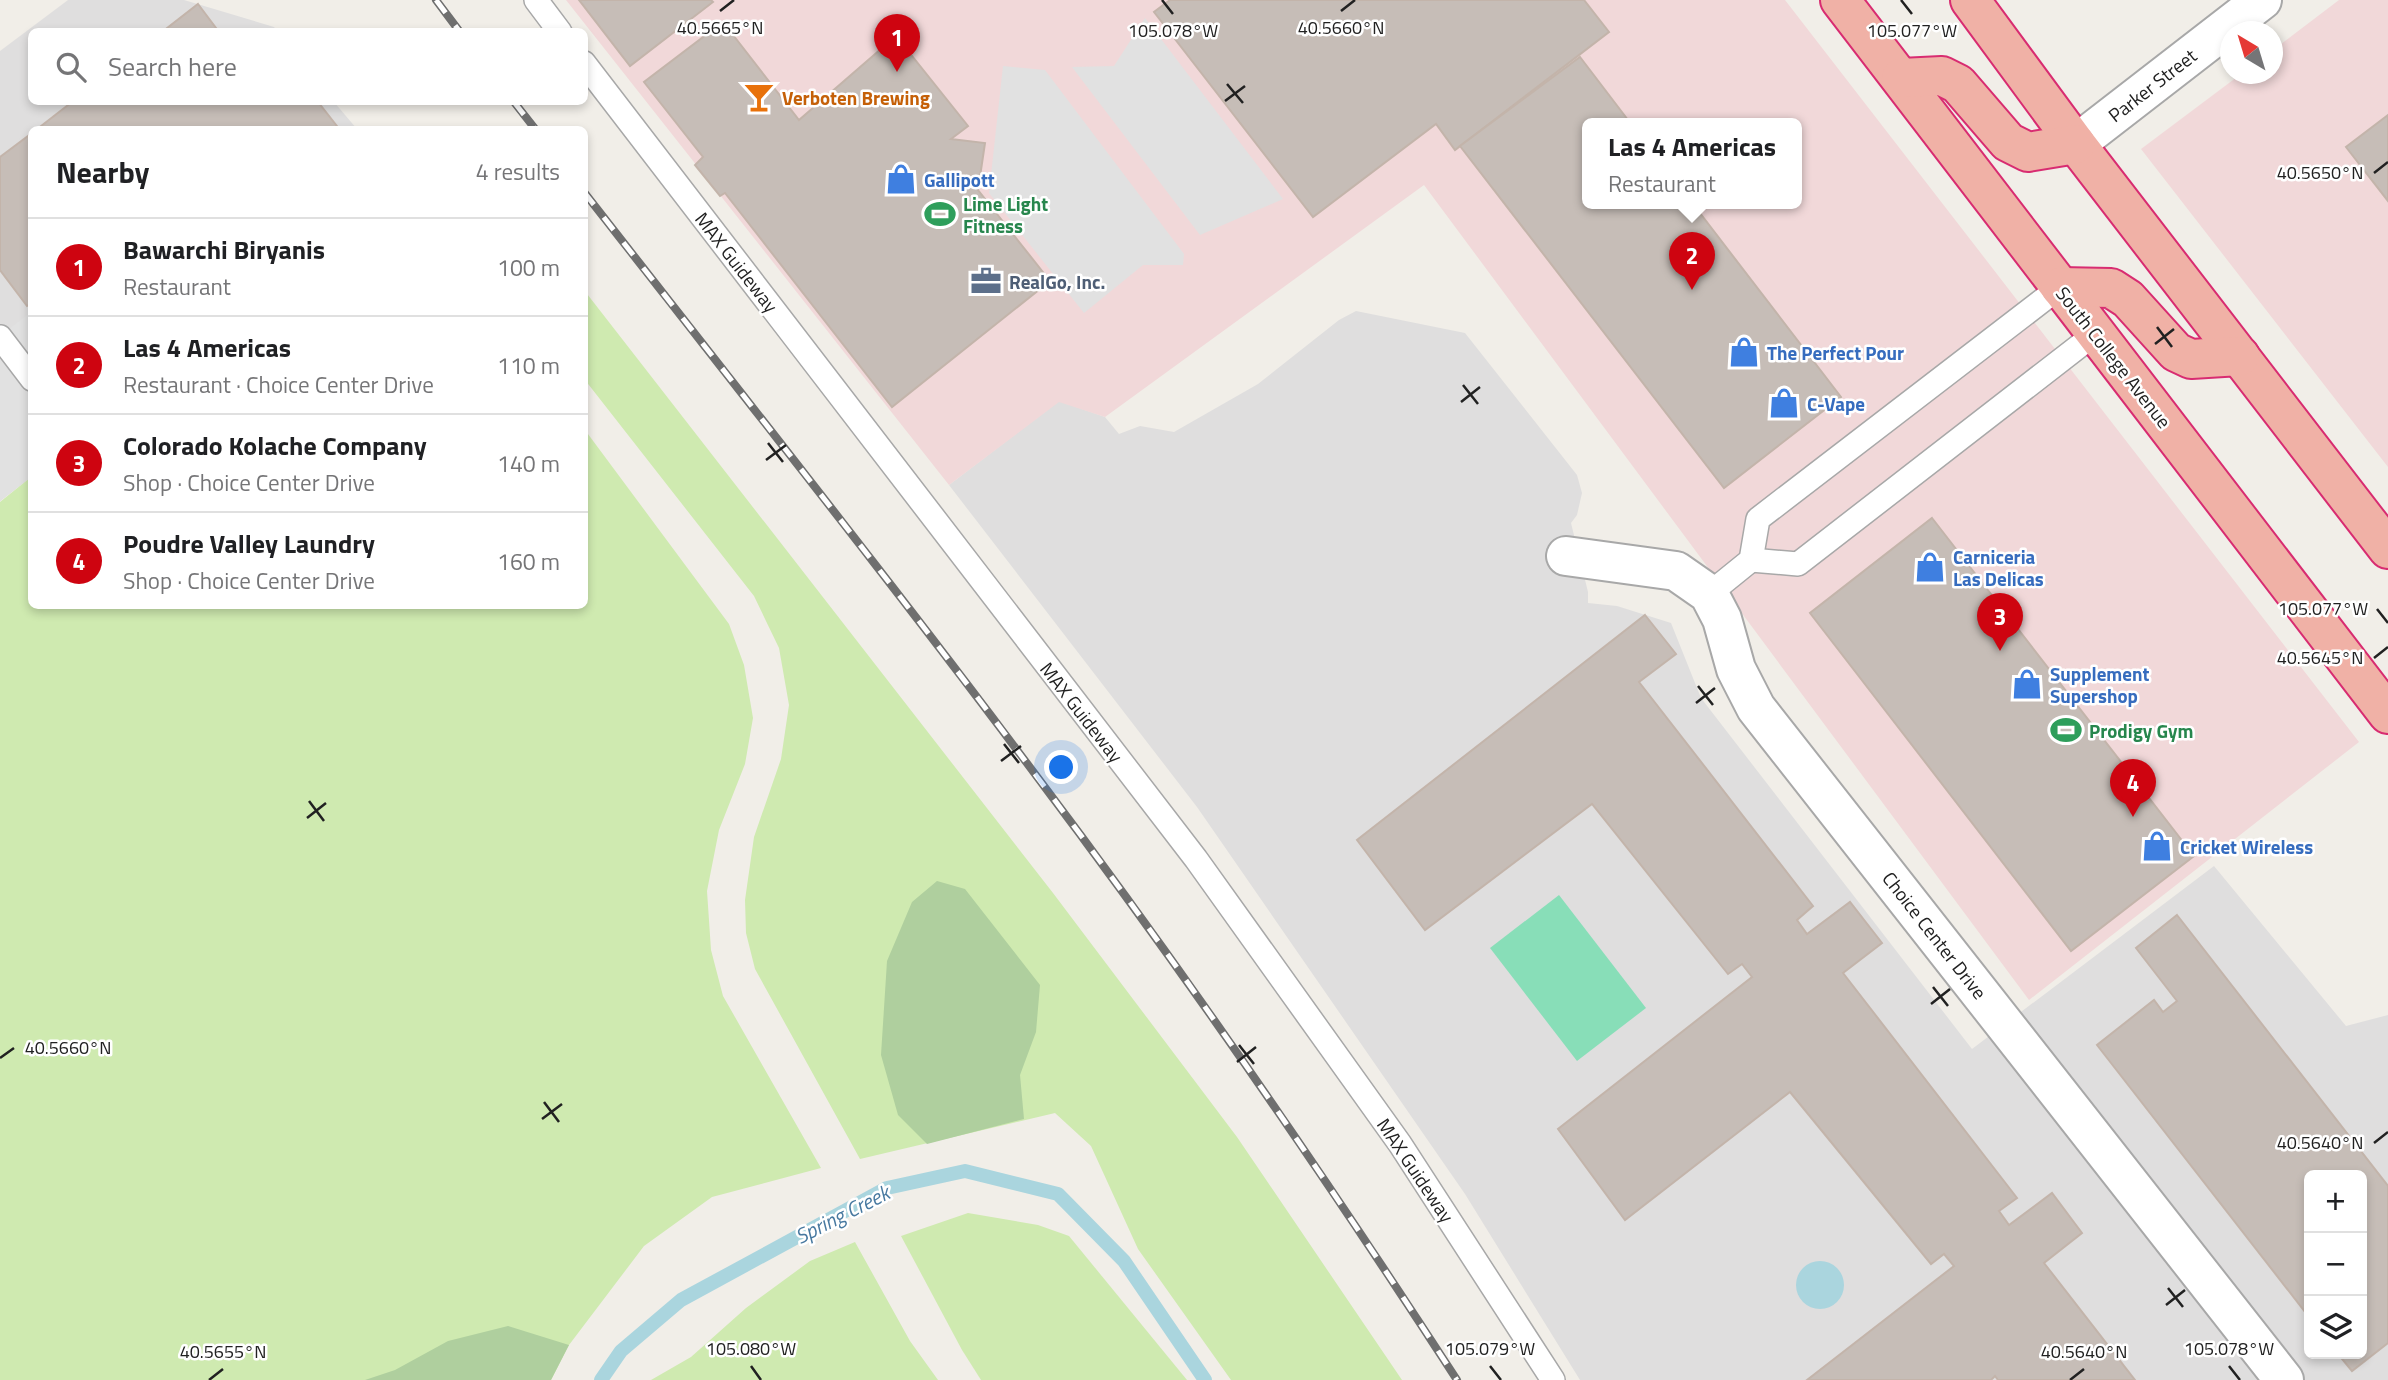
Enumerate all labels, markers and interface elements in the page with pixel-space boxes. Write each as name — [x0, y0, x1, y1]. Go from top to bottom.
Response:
text: 40.5665°N — [677, 14, 763, 41]
pin: 1 — [874, 14, 920, 72]
text: 40.5660°N — [1298, 14, 1384, 41]
text: 105.078°W — [1128, 17, 1218, 44]
text: 105.077°W — [1867, 17, 1957, 44]
north arrow — [2220, 21, 2283, 84]
search box — [28, 28, 588, 105]
street label: Parker Street — [2102, 41, 2203, 129]
text: Search here — [108, 47, 237, 86]
icon: search — [52, 48, 90, 86]
bar icon: Verboten Brewing — [742, 80, 776, 114]
place label: Verboten Brewing — [782, 83, 930, 112]
popup — [1582, 118, 1802, 209]
text: Las 4 Americas — [1608, 127, 1776, 166]
text: Nearby — [56, 149, 149, 195]
text: 4 results — [476, 154, 560, 189]
text: 40.5650°N — [2277, 159, 2363, 186]
shop icon: Gallipott — [884, 162, 918, 196]
place label: Gallipott — [924, 165, 995, 194]
text: Restaurant — [1608, 166, 1716, 201]
place label: Lime Light Fitness — [963, 189, 1048, 240]
sports icon: Lime Light Fitness — [923, 197, 957, 231]
street label: MAX Guideway — [688, 206, 786, 318]
text: Bawarchi Biryanis — [123, 230, 325, 269]
pin: 2 — [1669, 232, 1715, 290]
text: 1 — [73, 250, 85, 285]
text: 100 m — [497, 250, 560, 285]
office icon: RealGo, Inc. — [969, 264, 1003, 298]
place label: RealGo, Inc. — [1009, 267, 1105, 296]
text: Restaurant — [123, 269, 231, 304]
street label: South College Avenue — [2049, 280, 2179, 434]
text: Las 4 Americas — [123, 328, 291, 367]
shop icon: The Perfect Pour — [1727, 335, 1761, 369]
place label: The Perfect Pour — [1767, 338, 1904, 367]
text: 2 — [73, 348, 85, 383]
text: 110 m — [497, 348, 560, 383]
text: Restaurant · Choice Center Drive — [123, 367, 434, 402]
shop icon: C-Vape — [1767, 386, 1801, 420]
place label: C-Vape — [1807, 389, 1865, 418]
text: Colorado Kolache Company — [123, 426, 427, 465]
text: 3 — [73, 446, 85, 481]
text: 140 m — [497, 446, 560, 481]
text: Shop · Choice Center Drive — [123, 465, 375, 500]
text: Poudre Valley Laundry — [123, 524, 375, 563]
place label: Carniceria Las Delicas — [1953, 542, 2044, 593]
text: 4 — [73, 544, 85, 579]
text: 160 m — [497, 544, 560, 579]
shop icon: Carniceria Las Delicas — [1913, 550, 1947, 584]
text: Shop · Choice Center Drive — [123, 563, 375, 598]
pin: 3 — [1977, 593, 2023, 651]
text: 105.077°W — [2278, 595, 2368, 622]
text: 40.5645°N — [2277, 644, 2363, 671]
street label: MAX Guideway — [1033, 656, 1131, 768]
place label: Supplement Supershop — [2050, 659, 2149, 710]
shop icon: Supplement Supershop — [2010, 667, 2044, 701]
sports icon: Prodigy Gym — [2049, 713, 2083, 747]
place label: Prodigy Gym — [2089, 716, 2193, 745]
your location — [1044, 750, 1078, 784]
pin: 4 — [2110, 759, 2156, 817]
shop icon: Cricket Wireless — [2140, 829, 2174, 863]
place label: Cricket Wireless — [2180, 832, 2313, 861]
street label: Choice Center Drive — [1876, 865, 1994, 1005]
text: 40.5660°N — [25, 1034, 111, 1061]
street label: MAX Guideway — [1370, 1112, 1462, 1228]
text: 40.5640°N — [2277, 1129, 2363, 1156]
map controls — [2304, 1170, 2367, 1359]
button: + — [2304, 1170, 2367, 1233]
water label: Spring Creek — [789, 1175, 897, 1252]
button: − — [2304, 1233, 2367, 1296]
button: layers — [2304, 1296, 2367, 1359]
text: 105.080°W — [706, 1335, 796, 1362]
text: 105.079°W — [1445, 1335, 1535, 1362]
text: 105.078°W — [2184, 1335, 2274, 1362]
text: 40.5655°N — [180, 1338, 266, 1365]
text: 40.5640°N — [2041, 1338, 2127, 1365]

